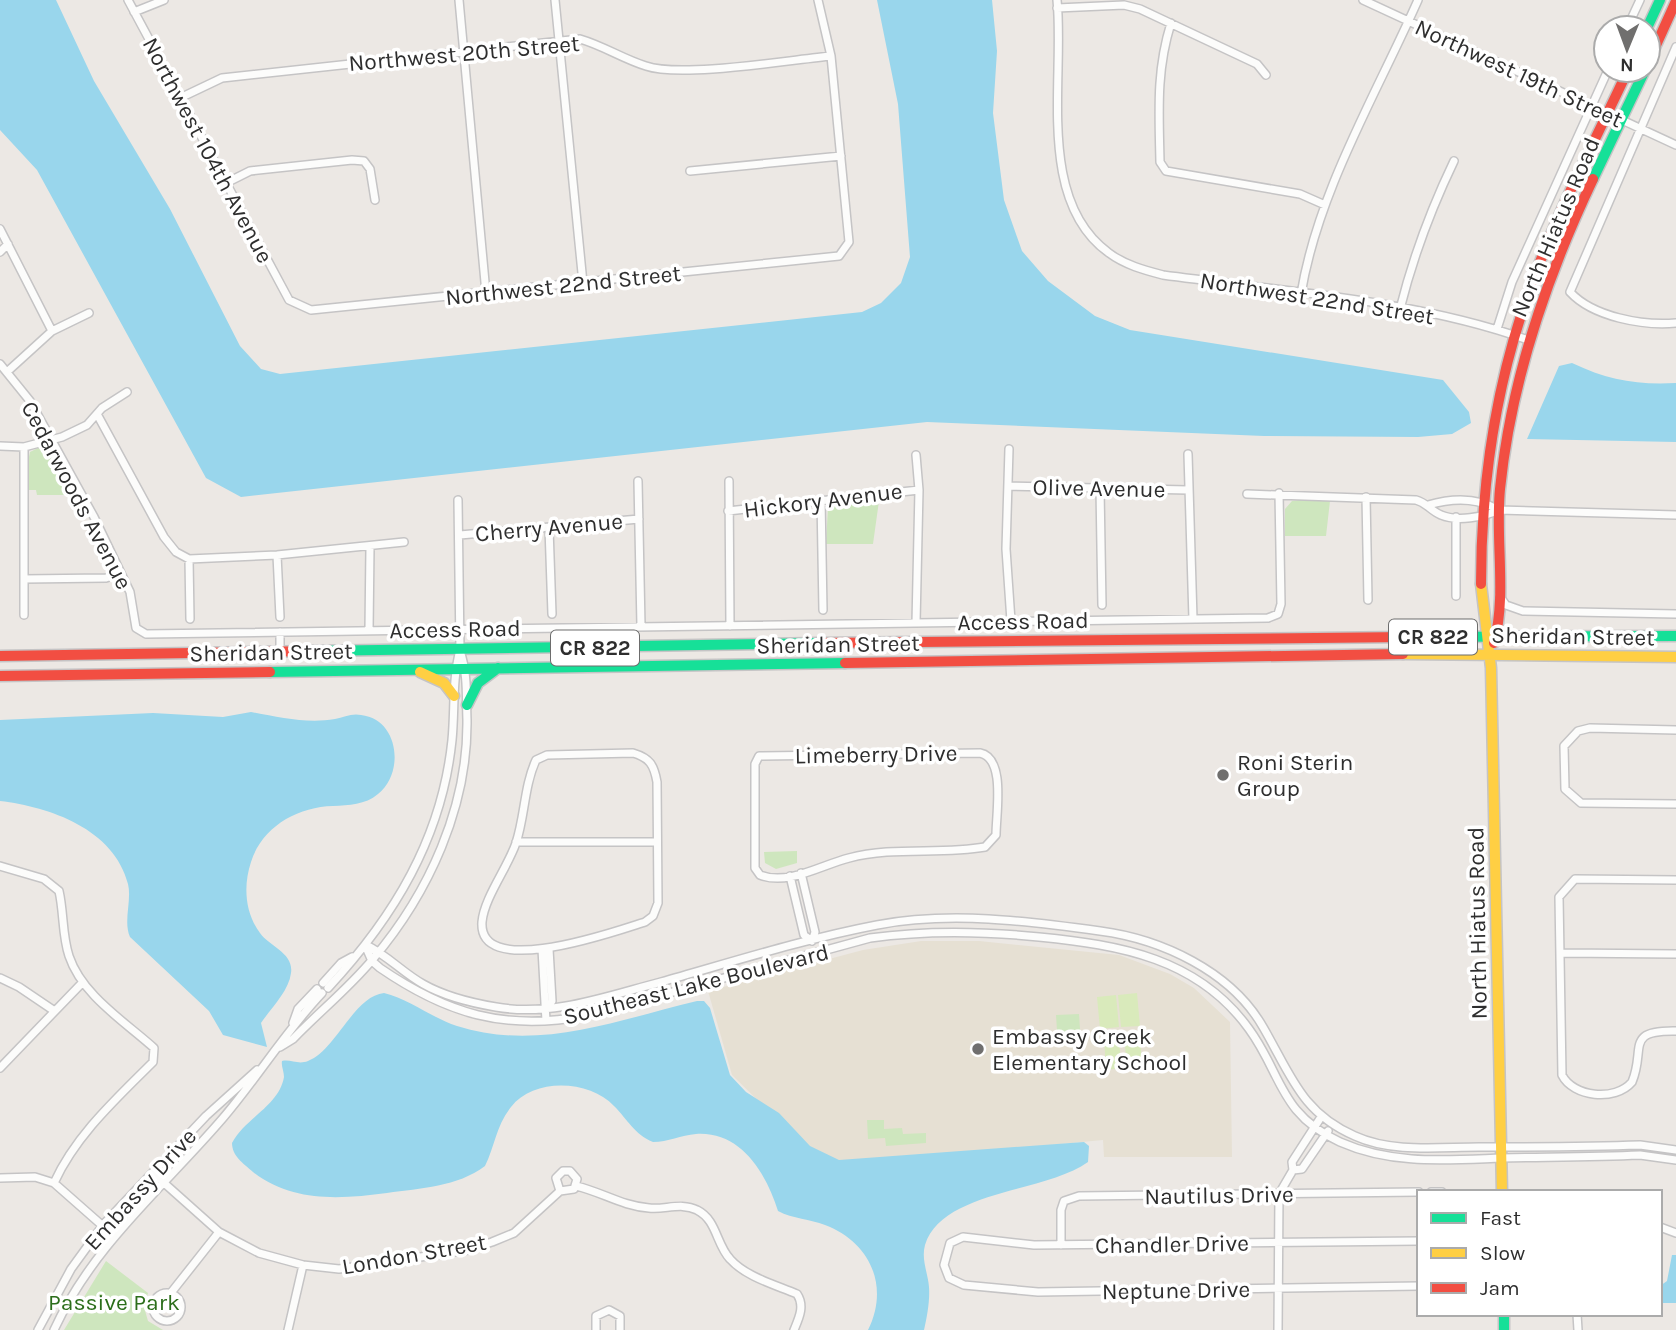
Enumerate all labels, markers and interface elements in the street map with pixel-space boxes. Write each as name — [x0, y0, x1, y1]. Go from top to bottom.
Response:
street label: Northwest 19th Street — [1411, 13, 1627, 133]
north arrow — [1592, 14, 1662, 84]
street label: Northwest 20th Street — [347, 30, 581, 77]
street label: Northwest 104th Avenue — [137, 33, 279, 268]
street label: North Hiatus Road — [1505, 133, 1606, 321]
street label: Northwest 22nd Street — [444, 260, 682, 311]
street label: Northwest 22nd Street — [1198, 267, 1436, 330]
street label: Cedarwoods Avenue — [16, 397, 138, 594]
street label: Olive Avenue — [1032, 474, 1166, 503]
street label: Hickory Avenue — [742, 477, 904, 524]
street label: Cherry Avenue — [474, 508, 624, 547]
street label: Access Road — [957, 607, 1089, 636]
street label: Access Road — [389, 615, 521, 644]
road number: CR 822 — [1389, 620, 1477, 654]
street label: Sheridan Street — [1491, 622, 1655, 651]
road number: CR 822 — [551, 630, 639, 666]
street label: Sheridan Street — [756, 630, 920, 659]
street label: Sheridan Street — [189, 638, 353, 667]
street label: Limeberry Drive — [794, 740, 958, 769]
place label: Roni Sterin Group — [1237, 749, 1353, 802]
marker: Roni Sterin Group — [1215, 767, 1231, 783]
street label: North Hiatus Road — [1462, 826, 1493, 1020]
street label: Southeast Lake Boulevard — [561, 938, 832, 1031]
place label: Embassy Creek Elementary School — [992, 1023, 1187, 1076]
marker: Embassy Creek Elementary School — [970, 1041, 986, 1057]
street label: Embassy Drive — [79, 1123, 202, 1256]
street label: Nautilus Drive — [1144, 1181, 1294, 1210]
legend — [1417, 1190, 1662, 1316]
text: Fast — [1480, 1206, 1521, 1230]
street label: London Street — [340, 1228, 489, 1280]
street label: Chandler Drive — [1095, 1230, 1249, 1259]
text: Slow — [1480, 1241, 1525, 1265]
street label: Neptune Drive — [1102, 1276, 1250, 1305]
text: Jam — [1480, 1276, 1520, 1300]
park label: Passive Park — [48, 1289, 180, 1316]

